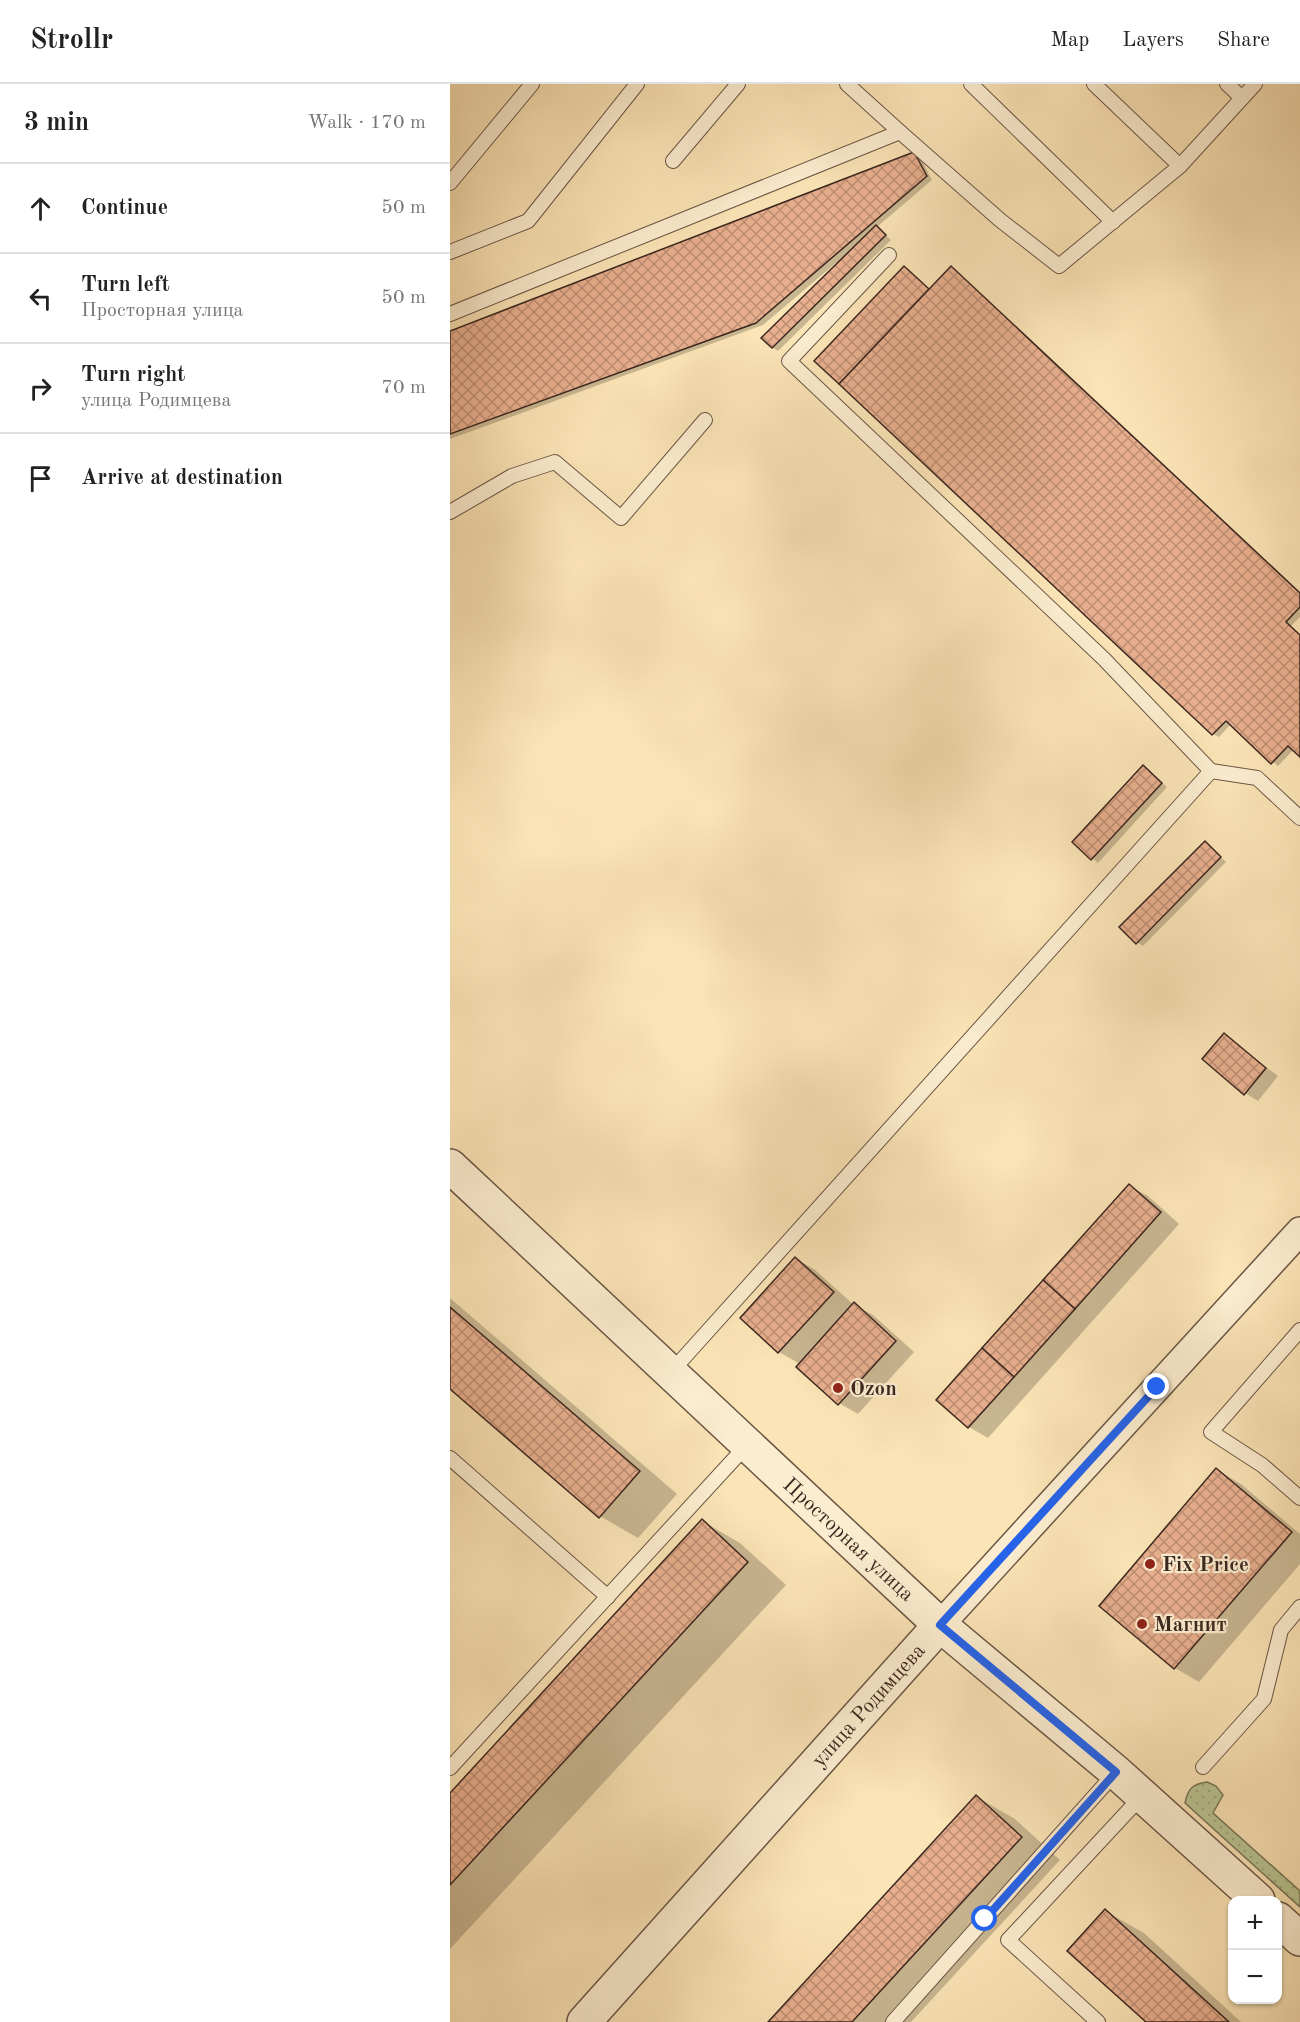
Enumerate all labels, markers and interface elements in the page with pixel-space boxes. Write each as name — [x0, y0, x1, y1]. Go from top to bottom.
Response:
text: Strollr — [30, 27, 113, 55]
text: Map — [1050, 30, 1089, 51]
text: Layers — [1122, 30, 1184, 51]
text: Share — [1217, 30, 1270, 51]
text: 3 min — [24, 110, 89, 136]
text: Walk · 170 m — [307, 113, 426, 133]
icon: ahead — [24, 192, 57, 225]
text: Continue — [81, 197, 168, 219]
text: 50 m — [381, 198, 426, 218]
text: Turn left — [81, 274, 170, 296]
icon: left — [24, 282, 57, 315]
text: 50 m — [381, 288, 426, 308]
text: Просторная улица — [81, 301, 243, 321]
text: Turn right — [81, 364, 185, 386]
icon: right — [24, 372, 57, 405]
text: 70 m — [381, 378, 426, 398]
text: улица Родимцева — [81, 391, 231, 411]
icon: arrive — [24, 462, 57, 495]
text: Arrive at destination — [81, 467, 283, 489]
route end — [1143, 1373, 1169, 1399]
place label: Ozon — [850, 1379, 897, 1400]
marker: Ozon — [831, 1381, 845, 1395]
street label: Просторная улица — [778, 1474, 918, 1606]
place label: Fix Price — [1162, 1555, 1249, 1576]
marker: Fix Price — [1143, 1557, 1157, 1571]
place label: Магнит — [1154, 1615, 1227, 1636]
marker: Магнит — [1135, 1617, 1149, 1631]
street label: улица Родимцева — [809, 1640, 930, 1772]
map controls — [1228, 1896, 1282, 2004]
button: + — [1228, 1896, 1282, 1950]
route start — [971, 1905, 997, 1931]
button: − — [1228, 1950, 1282, 2004]

